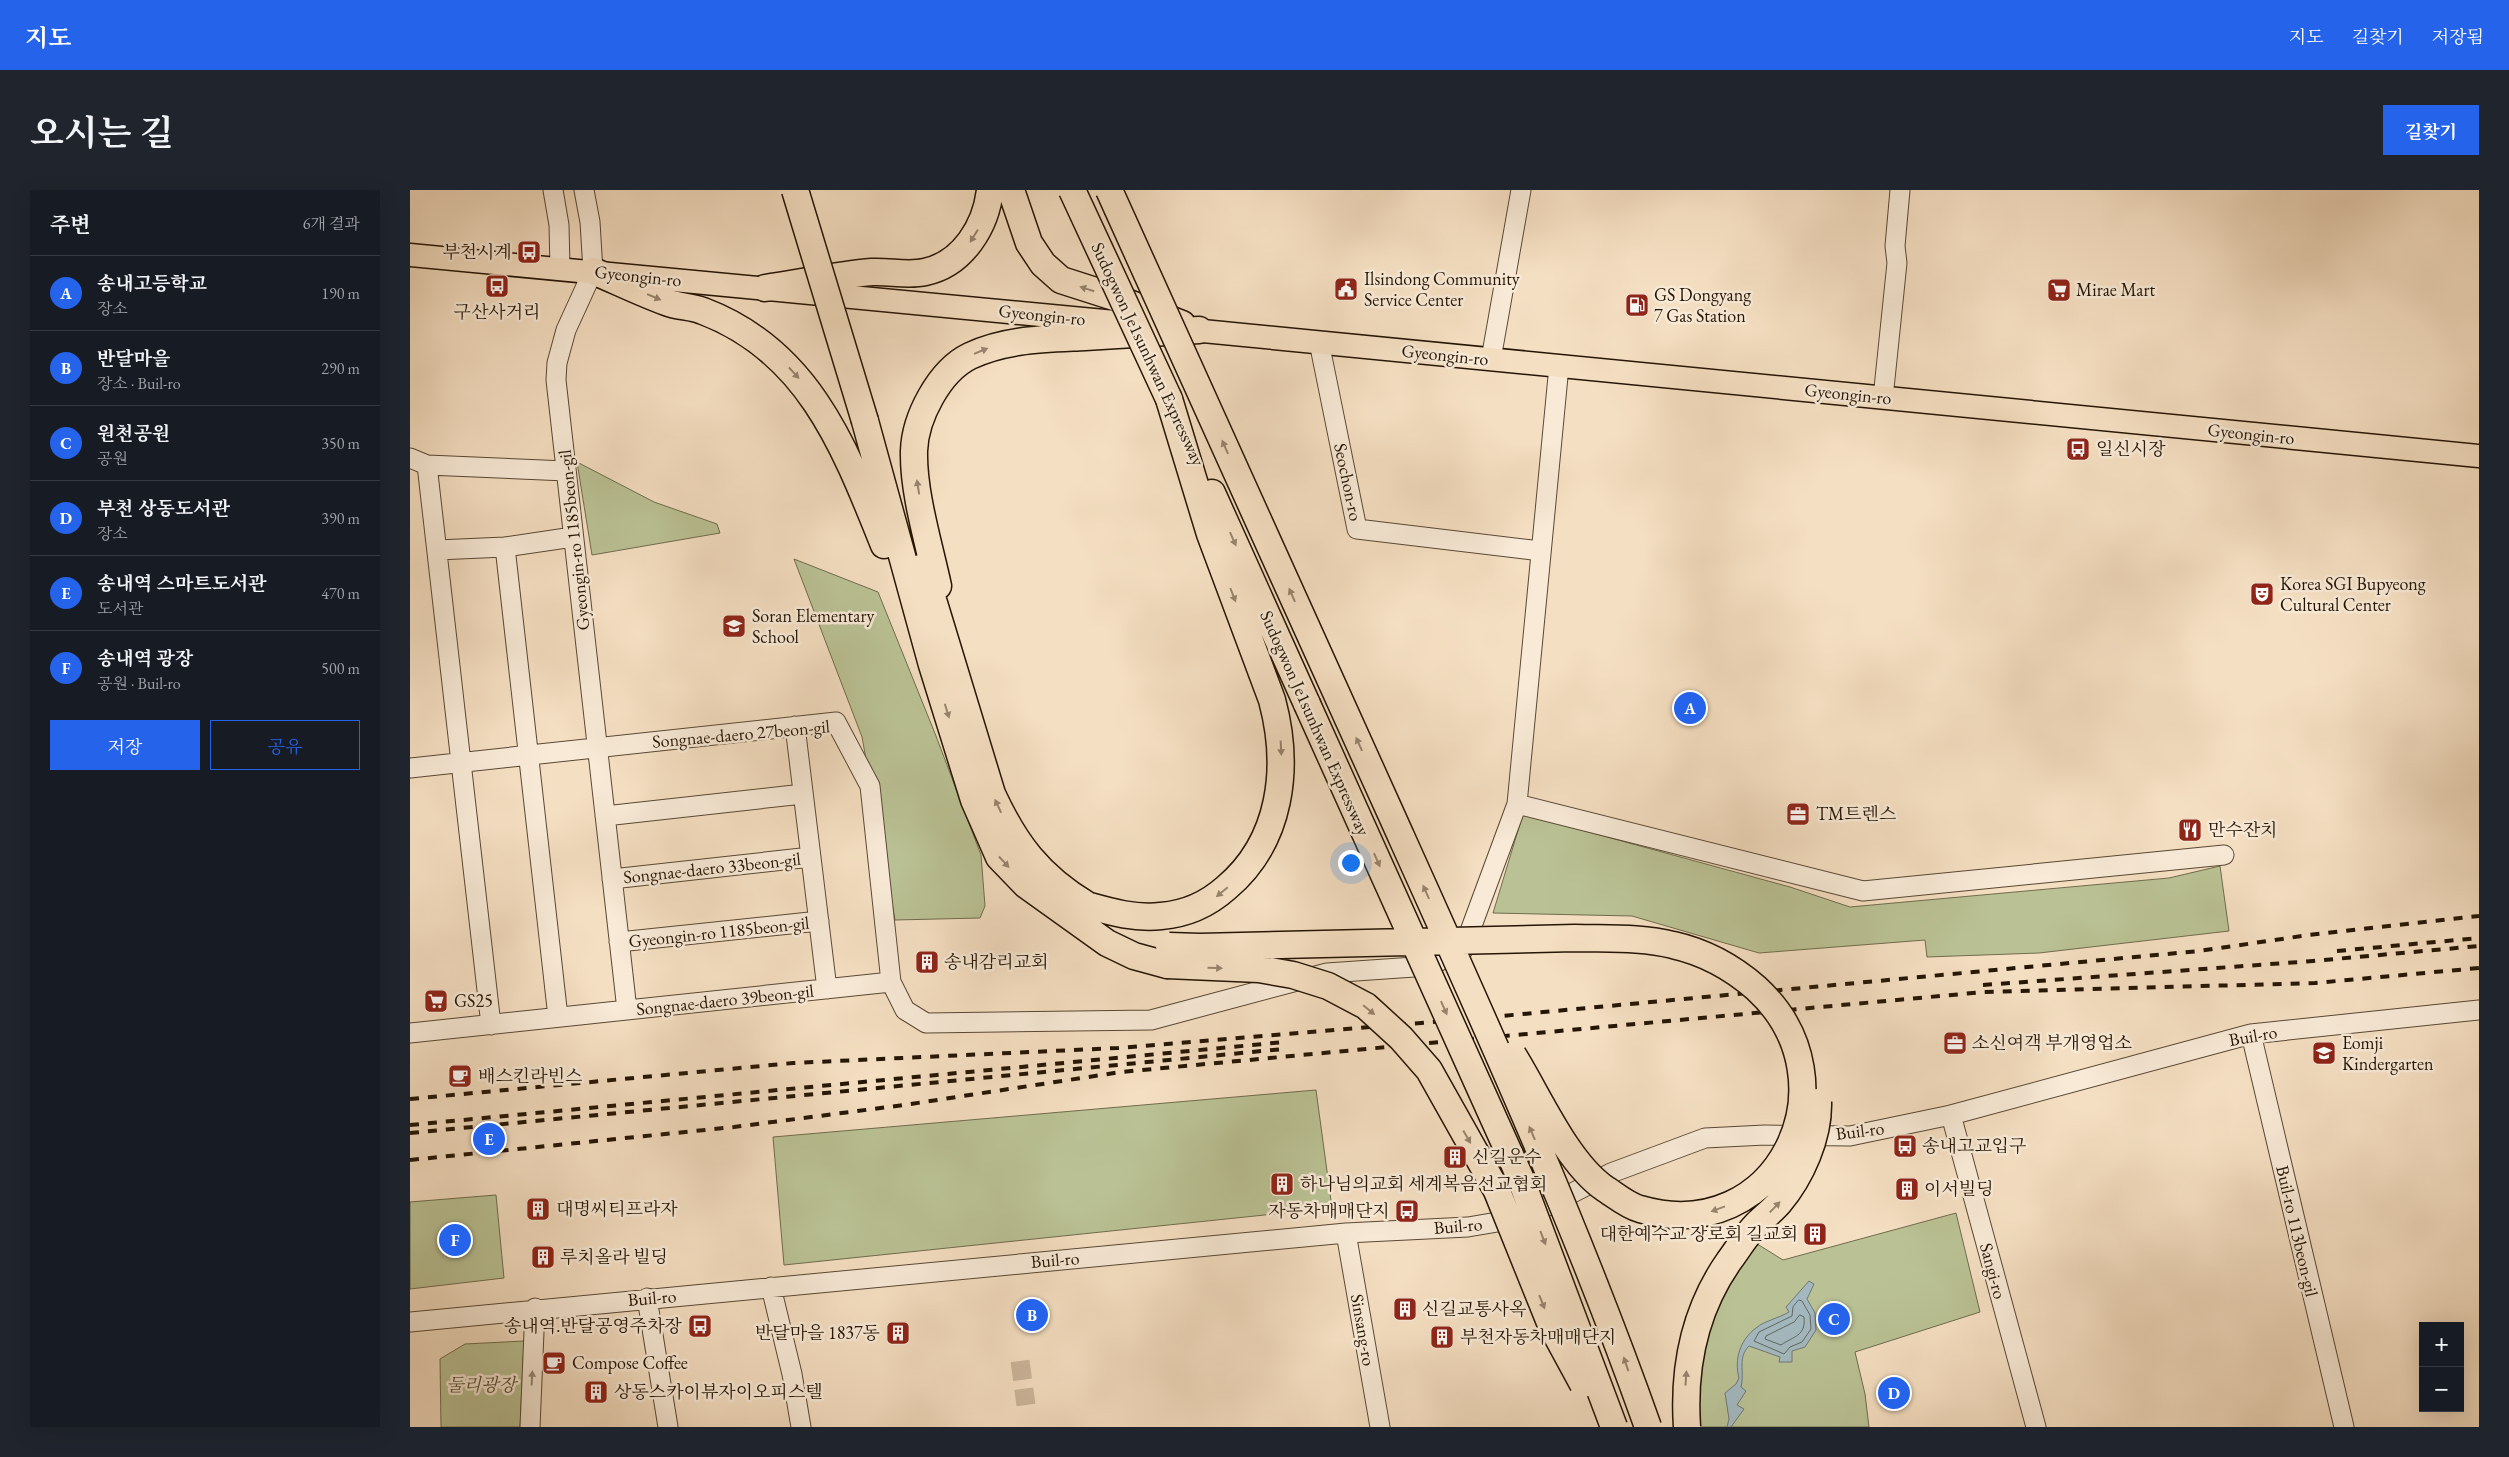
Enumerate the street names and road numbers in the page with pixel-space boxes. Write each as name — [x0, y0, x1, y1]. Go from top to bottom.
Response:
street label: Sudogwon Je1sunhwan Expressway — [1086, 238, 1211, 469]
street label: Gyeongin-ro — [593, 259, 683, 292]
street label: Gyeongin-ro — [997, 298, 1087, 331]
street label: Gyeongin-ro — [1400, 338, 1490, 371]
street label: Gyeongin-ro — [1803, 377, 1893, 410]
street label: Gyeongin-ro — [2206, 417, 2296, 450]
street label: Seochon-ro — [1329, 441, 1368, 523]
street label: Gyeongin-ro 1185beon-gil — [553, 449, 594, 632]
street label: Sudogwon Je1sunhwan Expressway — [1255, 607, 1376, 839]
street label: Songnae-daero 27beon-gil — [651, 714, 831, 753]
street label: Songnae-daero 33beon-gil — [622, 847, 802, 888]
street label: Gyeongin-ro 1185beon-gil — [627, 911, 810, 952]
street label: Songnae-daero 39beon-gil — [635, 979, 815, 1020]
street label: Buil-ro — [2227, 1020, 2279, 1051]
street label: Buil-ro — [1834, 1116, 1886, 1145]
street label: Buil-ro 113beon-gil — [2271, 1163, 2324, 1299]
street label: Buil-ro — [1433, 1212, 1483, 1239]
street label: Sangi-ro — [1975, 1240, 2012, 1302]
street label: Buil-ro — [1030, 1246, 1080, 1273]
street label: Buil-ro — [627, 1284, 677, 1311]
street label: Sinsang-ro — [1346, 1292, 1381, 1368]

